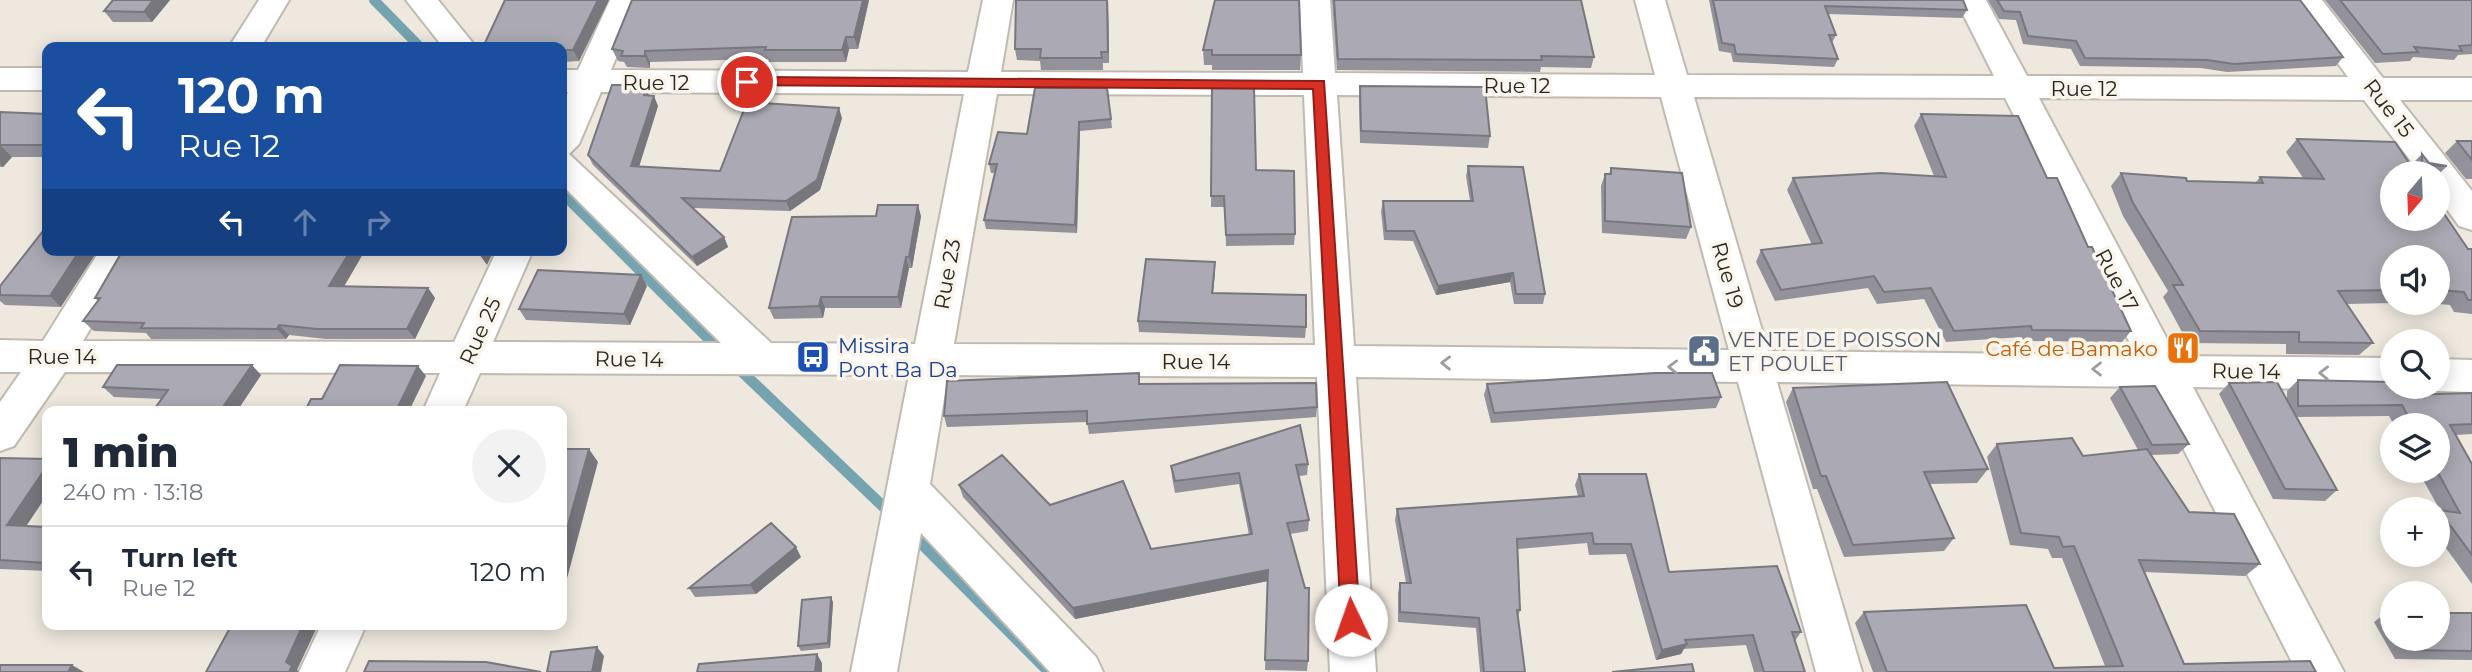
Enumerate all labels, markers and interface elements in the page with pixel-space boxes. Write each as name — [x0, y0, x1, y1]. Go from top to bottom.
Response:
pin — [717, 52, 777, 112]
icon: arrive — [728, 63, 766, 101]
text: 120 m — [178, 66, 325, 125]
icon: left — [63, 70, 154, 161]
street label: Rue 12 — [623, 70, 690, 95]
street label: Rue 12 — [1484, 73, 1551, 98]
street label: Rue 15 — [2359, 74, 2420, 142]
street label: Rue 12 — [2051, 76, 2118, 101]
text: Rue 12 — [178, 126, 280, 165]
north arrow — [2380, 161, 2450, 231]
map controls — [2380, 161, 2450, 651]
icon: left — [213, 203, 251, 241]
icon: ahead — [286, 203, 324, 241]
icon: right — [359, 203, 397, 241]
street label: Rue 23 — [929, 237, 965, 311]
street label: Rue 19 — [1707, 239, 1749, 311]
street label: Rue 17 — [2090, 244, 2144, 316]
button: sound — [2380, 245, 2450, 315]
street label: Rue 25 — [454, 293, 506, 369]
place label: VENTE DE POISSON ET POULET — [1728, 327, 1942, 376]
restaurant icon: Café de Bamako — [2164, 329, 2202, 367]
button: search — [2380, 329, 2450, 399]
public building icon: VENTE DE POISSON ET POULET — [1685, 332, 1723, 370]
place label: Missira Pont Ba Da — [838, 333, 958, 382]
place label: Café de Bamako — [1985, 336, 2158, 361]
bus stop icon: Missira Pont Ba Da — [794, 338, 832, 376]
street label: Rue 14 — [28, 344, 97, 369]
street label: Rue 14 — [594, 346, 664, 372]
street label: Rue 14 — [1162, 349, 1231, 374]
one-way arrow — [1440, 355, 1450, 371]
street label: Rue 14 — [2211, 358, 2281, 384]
one-way arrow — [1667, 359, 1678, 374]
one-way arrow — [2091, 361, 2101, 377]
one-way arrow — [2318, 365, 2329, 381]
button: layers — [2380, 413, 2450, 483]
text: 1 min — [63, 426, 179, 478]
button: close — [472, 429, 546, 503]
text: 240 m · 13:18 — [63, 478, 203, 506]
button: + — [2380, 497, 2450, 567]
text: Turn left — [122, 542, 238, 574]
icon: left — [63, 553, 101, 591]
text: 120 m — [470, 556, 546, 588]
text: Rue 12 — [122, 574, 195, 602]
button: − — [2380, 581, 2450, 651]
position arrow — [1314, 583, 1388, 657]

